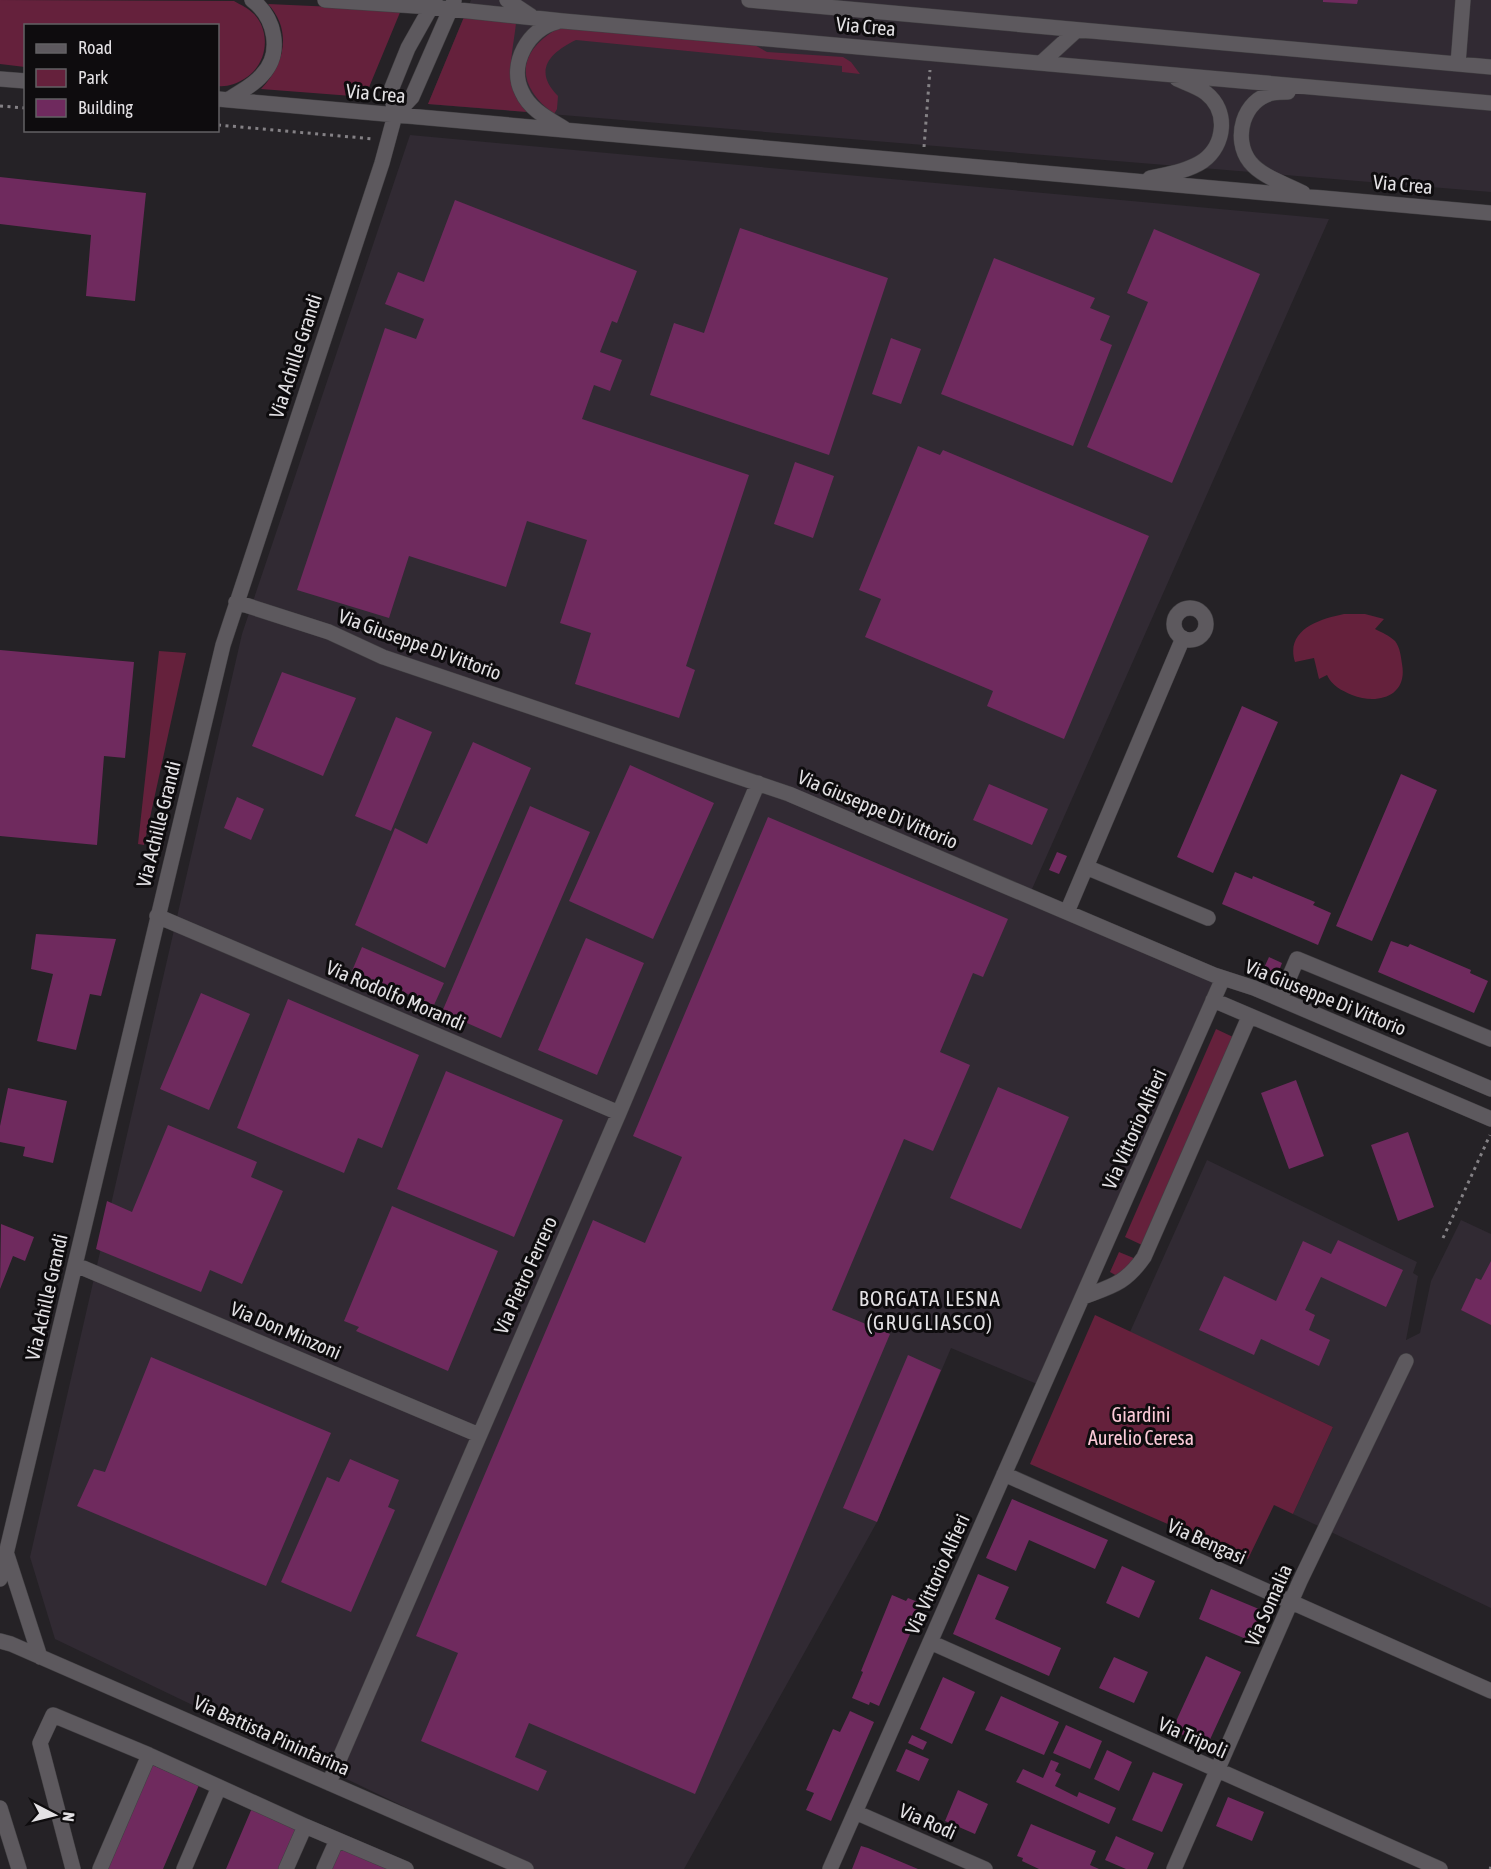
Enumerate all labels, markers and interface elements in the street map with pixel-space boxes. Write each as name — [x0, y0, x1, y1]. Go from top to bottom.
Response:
street label: Via Crea — [835, 12, 897, 40]
legend — [24, 24, 219, 132]
text: Road — [78, 37, 112, 58]
text: Park — [78, 67, 108, 88]
street label: Via Crea — [345, 79, 407, 107]
text: Building — [78, 97, 133, 118]
street label: Via Crea — [1372, 170, 1434, 198]
street label: Via Achille Grandi — [264, 291, 326, 421]
street label: Via Giuseppe Di Vittorio — [335, 604, 505, 684]
street label: Via Achille Grandi — [131, 758, 185, 890]
street label: Via Giuseppe Di Vittorio — [794, 765, 962, 853]
street label: Via Giuseppe Di Vittorio — [1242, 954, 1410, 1040]
street label: Via Rodolfo Morandi — [323, 955, 469, 1035]
street label: Via Vittorio Alfieri — [1097, 1065, 1171, 1193]
street label: Via Pietro Ferrero — [489, 1213, 561, 1337]
street label: Via Achille Grandi — [20, 1231, 72, 1363]
district label: BORGATA LESNA (GRUGLIASCO) — [859, 1286, 1001, 1334]
street label: Via Don Minzoni — [227, 1296, 345, 1364]
park label: Giardini Aurelio Ceresa — [1088, 1403, 1194, 1449]
street label: Via Vittorio Alfieri — [900, 1510, 974, 1638]
street label: Via Bengasi — [1164, 1513, 1250, 1569]
street label: Via Somalia — [1240, 1561, 1296, 1649]
street label: Via Battista Pininfarina — [190, 1690, 354, 1780]
street label: Via Tripoli — [1155, 1712, 1231, 1762]
north arrow — [24, 1785, 84, 1845]
street label: Via Rodi — [896, 1798, 960, 1844]
text: N — [59, 1811, 78, 1823]

